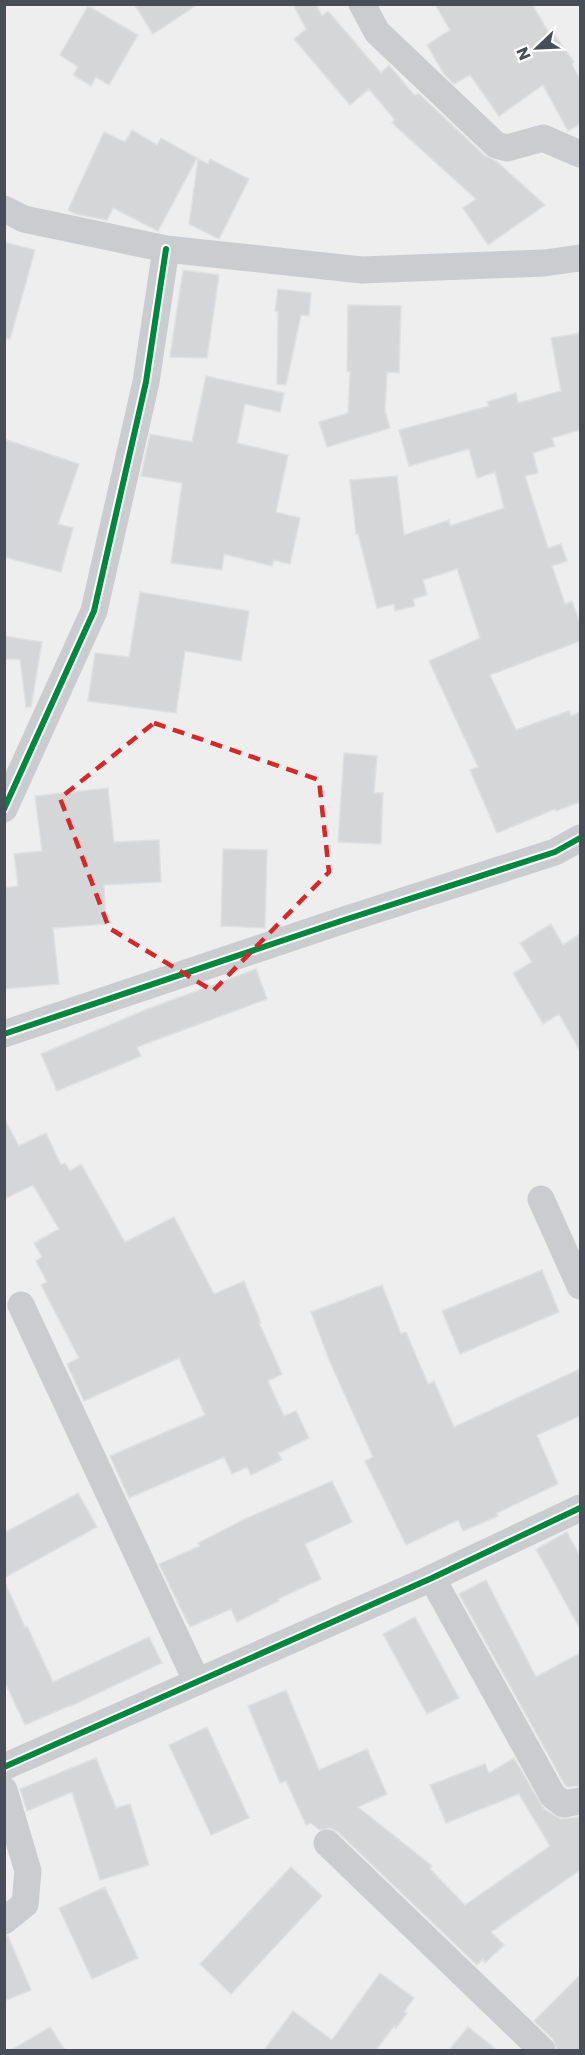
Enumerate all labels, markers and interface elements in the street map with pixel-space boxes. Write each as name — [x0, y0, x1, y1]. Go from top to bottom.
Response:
north arrow — [507, 18, 567, 78]
text: N — [511, 44, 537, 64]

